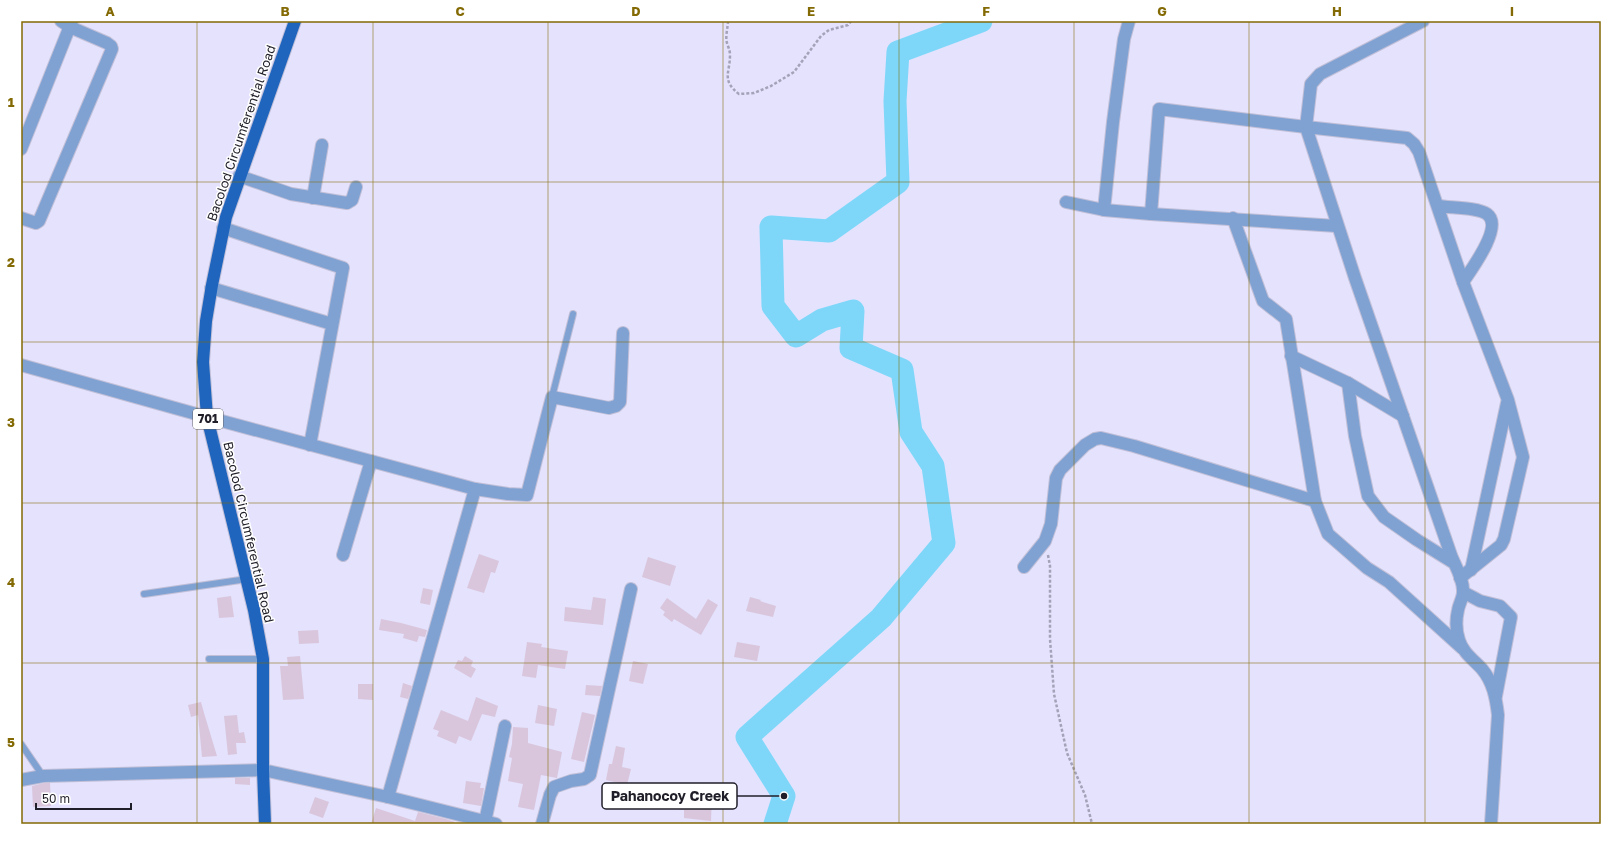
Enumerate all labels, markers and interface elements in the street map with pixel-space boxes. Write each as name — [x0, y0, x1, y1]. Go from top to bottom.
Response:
text: A — [105, 3, 115, 19]
text: B — [280, 3, 290, 19]
text: C — [455, 3, 465, 19]
text: D — [631, 3, 641, 19]
text: E — [807, 3, 815, 19]
text: F — [982, 3, 990, 19]
text: G — [1157, 3, 1167, 19]
text: H — [1332, 3, 1342, 19]
text: I — [1510, 3, 1514, 19]
street label: Bacolod Circumferential Road — [203, 43, 279, 223]
text: 1 — [8, 94, 15, 110]
text: 2 — [7, 254, 15, 270]
road number: 701 — [193, 409, 223, 429]
text: 3 — [7, 414, 15, 430]
street label: Bacolod Circumferential Road — [220, 440, 278, 624]
text: 4 — [7, 574, 15, 590]
text: 5 — [7, 734, 15, 750]
callout: Pahanocoy Creek — [602, 783, 737, 809]
scale bar — [36, 785, 131, 811]
text: Pahanocoy Creek — [611, 787, 729, 804]
text: 50 m — [42, 791, 70, 806]

